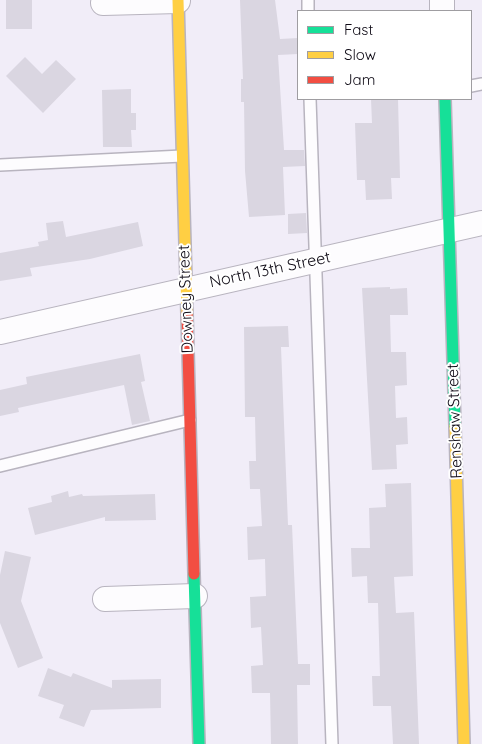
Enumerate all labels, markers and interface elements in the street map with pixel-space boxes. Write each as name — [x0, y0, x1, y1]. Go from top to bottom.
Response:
legend — [297, 10, 472, 100]
text: Fast — [344, 20, 373, 39]
text: Slow — [344, 45, 376, 64]
text: Jam — [344, 70, 375, 89]
street label: Downey Street — [175, 244, 197, 354]
street label: North 13th Street — [208, 248, 332, 292]
street label: Renshaw Street — [443, 363, 467, 479]

